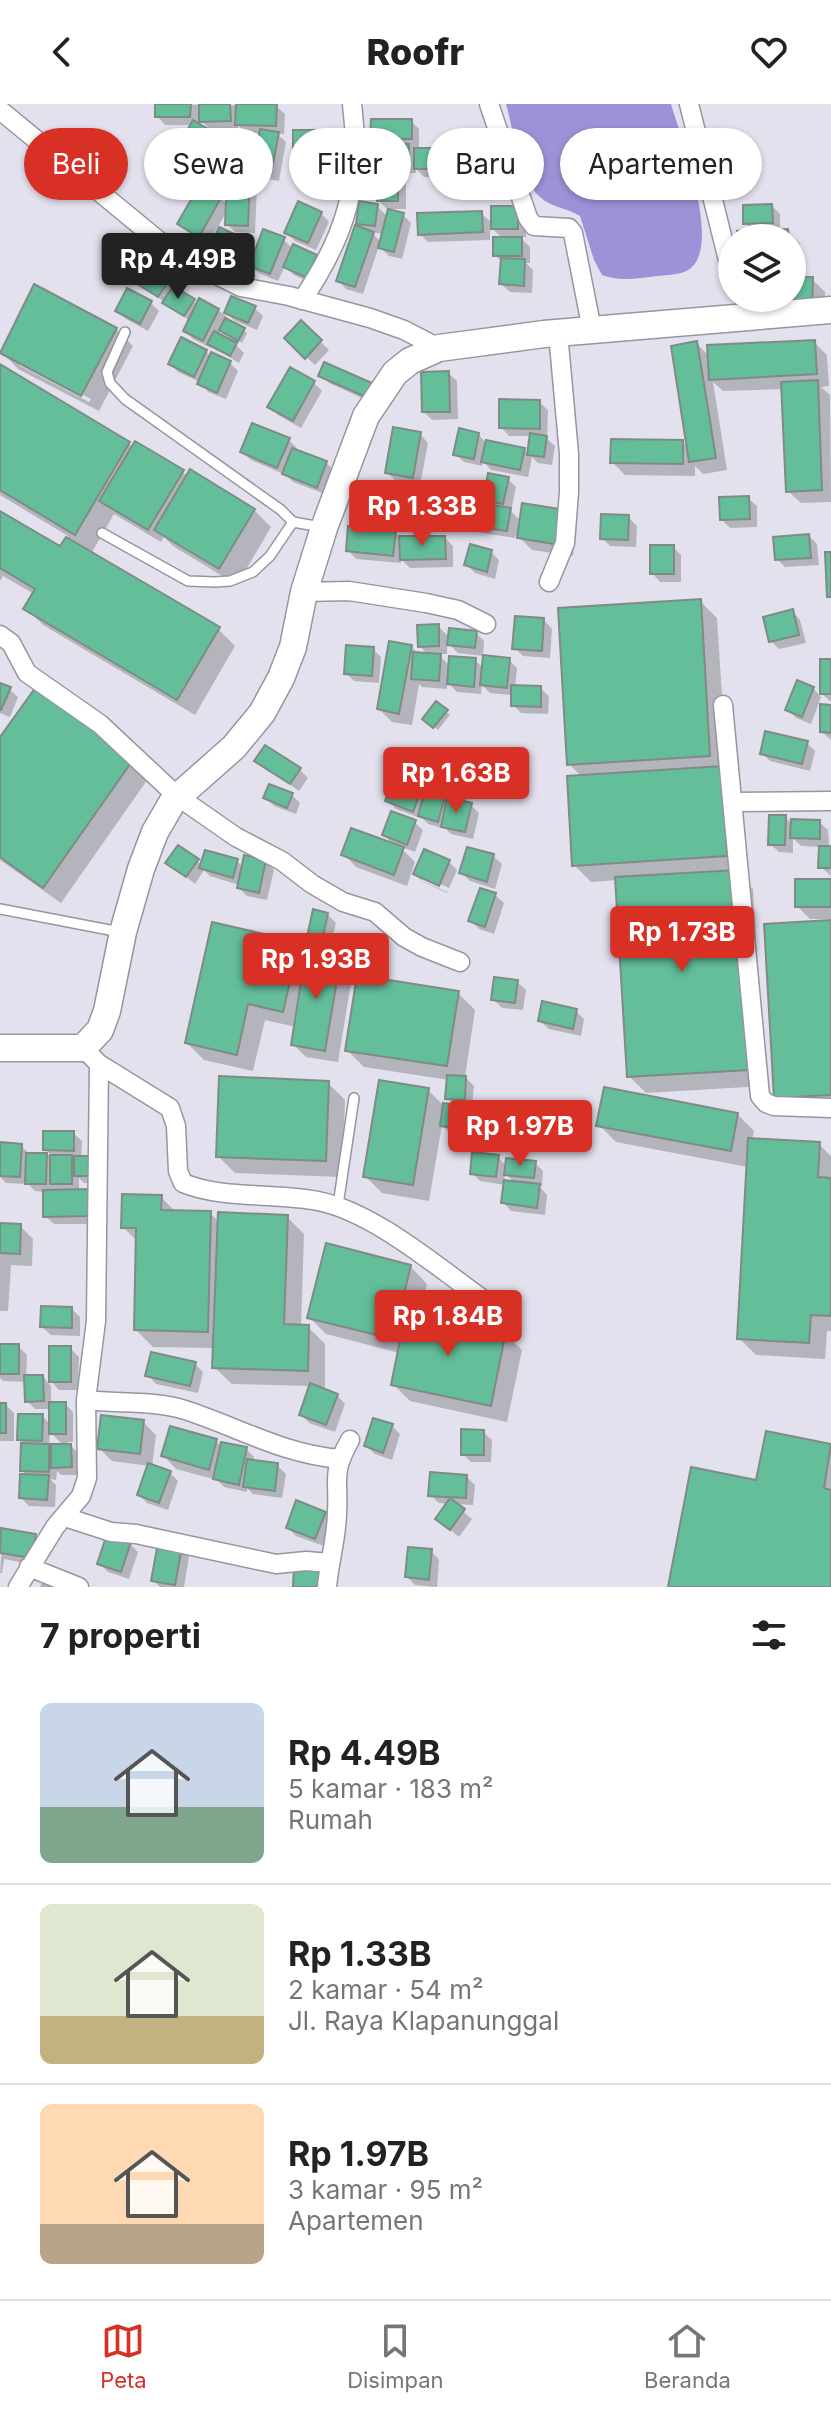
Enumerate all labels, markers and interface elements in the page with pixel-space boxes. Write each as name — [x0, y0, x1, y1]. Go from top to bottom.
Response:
icon: back — [40, 30, 84, 74]
text: Roofr — [367, 30, 464, 74]
icon: heart — [747, 30, 791, 74]
chip: Beli — [24, 128, 128, 200]
chip: Sewa — [144, 128, 273, 200]
chip: Filter — [289, 128, 411, 200]
chip: Baru — [427, 128, 544, 200]
chip: Apartemen — [560, 128, 762, 200]
map controls — [718, 224, 806, 312]
button: layers — [718, 224, 806, 312]
pin: Rp 4.49B — [95, 233, 261, 301]
text: Rp 4.49B — [120, 243, 236, 274]
pin: Rp 1.33B — [339, 480, 505, 548]
text: Rp 1.33B — [367, 490, 477, 521]
pin: Rp 1.63B — [373, 747, 539, 815]
text: Rp 1.63B — [401, 757, 511, 788]
pin: Rp 1.73B — [599, 906, 765, 974]
text: Rp 1.73B — [628, 916, 736, 947]
pin: Rp 1.93B — [233, 933, 399, 1001]
text: Rp 1.93B — [261, 943, 371, 974]
pin: Rp 1.97B — [437, 1100, 603, 1168]
text: Rp 1.97B — [466, 1110, 574, 1141]
pin: Rp 1.84B — [365, 1290, 531, 1358]
text: Rp 1.84B — [393, 1300, 503, 1331]
icon: filters — [747, 1613, 791, 1657]
text: 7 properti — [40, 1615, 201, 1656]
text: Rp 4.49B — [288, 1732, 441, 1773]
icon: home — [104, 1735, 200, 1831]
text: 5 kamar · 183 m² — [288, 1773, 494, 1804]
text: Rumah — [288, 1804, 373, 1835]
text: Rp 1.33B — [288, 1933, 431, 1974]
icon: home — [104, 1936, 200, 2032]
text: 2 kamar · 54 m² — [288, 1974, 484, 2005]
text: Jl. Raya Klapanunggal — [288, 2005, 559, 2036]
text: Rp 1.97B — [288, 2133, 429, 2174]
icon: home — [104, 2136, 200, 2232]
text: 3 kamar · 95 m² — [288, 2174, 483, 2205]
text: Apartemen — [288, 2205, 424, 2236]
tab: Peta — [100, 2319, 147, 2393]
tab: Disimpan — [347, 2319, 444, 2393]
tab: Beranda — [644, 2319, 731, 2393]

